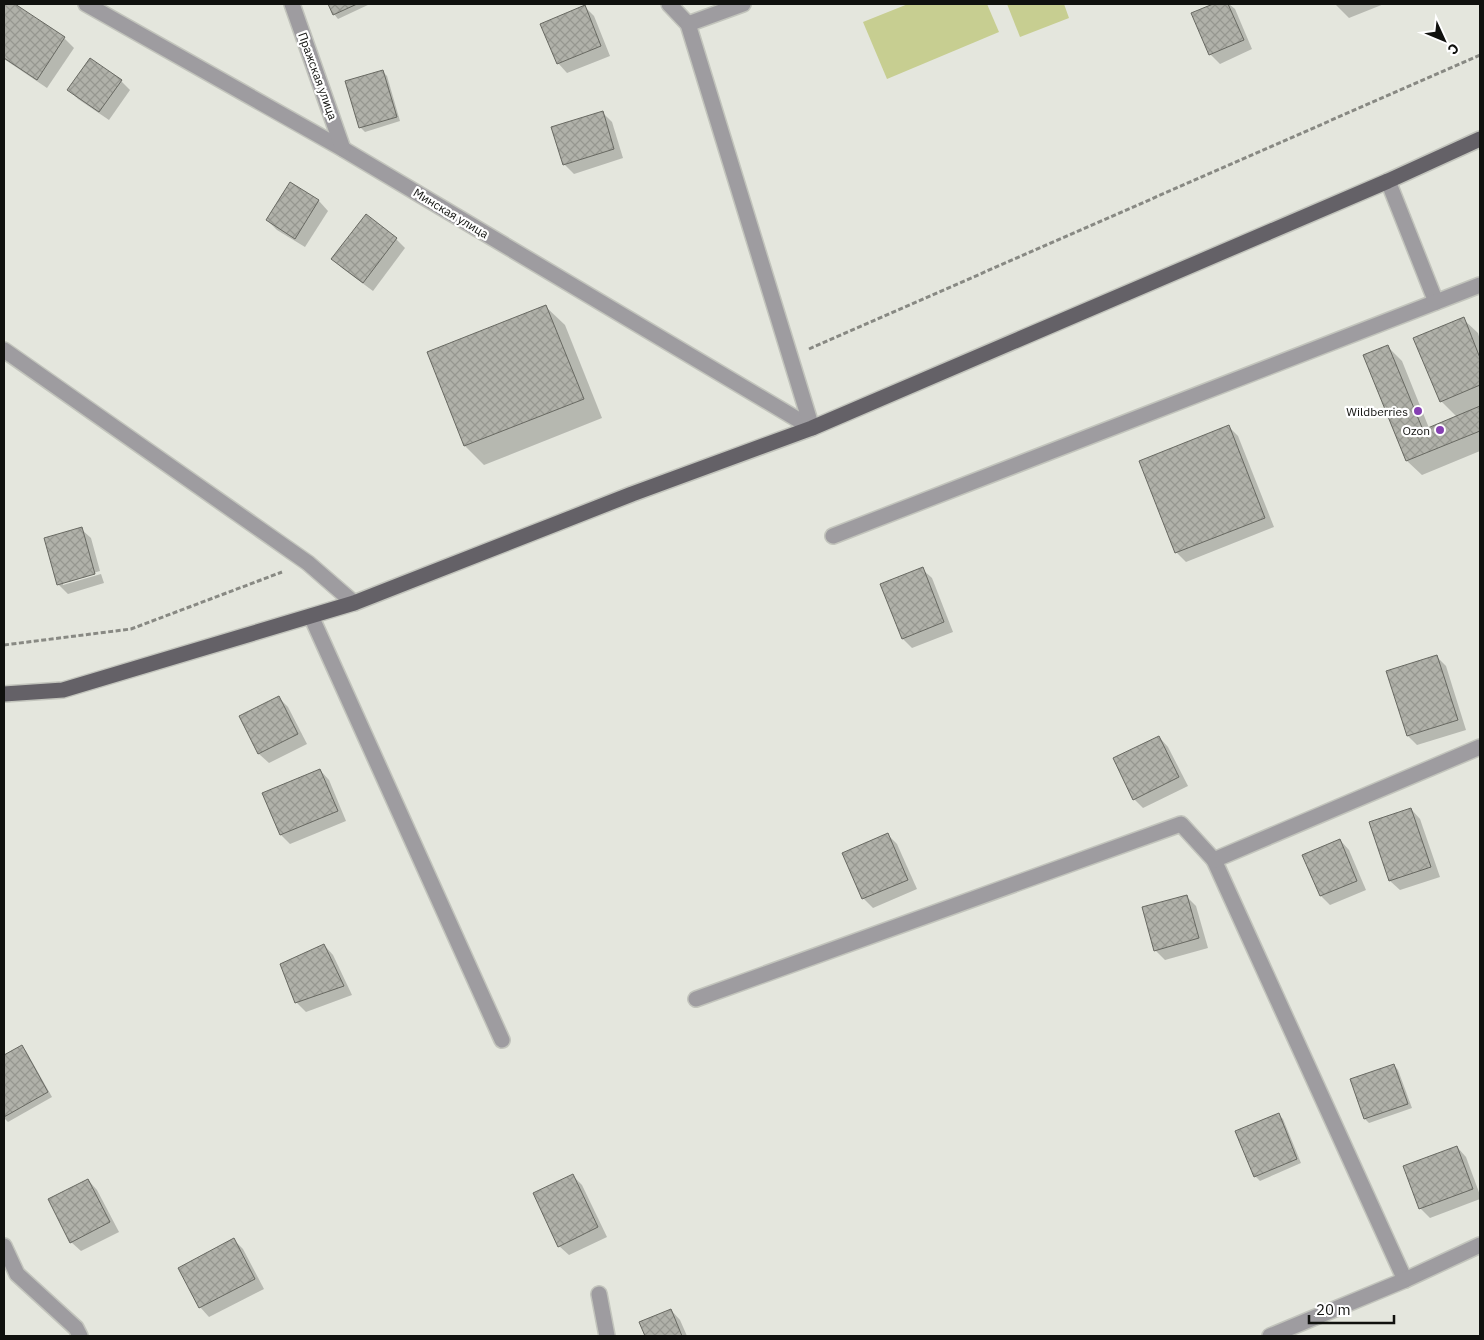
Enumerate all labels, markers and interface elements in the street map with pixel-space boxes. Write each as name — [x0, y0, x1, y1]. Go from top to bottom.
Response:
north arrow — [1419, 15, 1469, 65]
street label: Пражская улица — [295, 30, 341, 122]
text: С — [1444, 39, 1463, 59]
street label: Минская улица — [411, 185, 492, 242]
place label: Wildberries — [1346, 404, 1408, 419]
marker: Wildberries — [1412, 405, 1424, 417]
place label: Ozon — [1403, 423, 1430, 438]
marker: Ozon — [1434, 424, 1446, 436]
scale bar — [1309, 1292, 1394, 1324]
text: 20 m — [1316, 1300, 1351, 1319]

